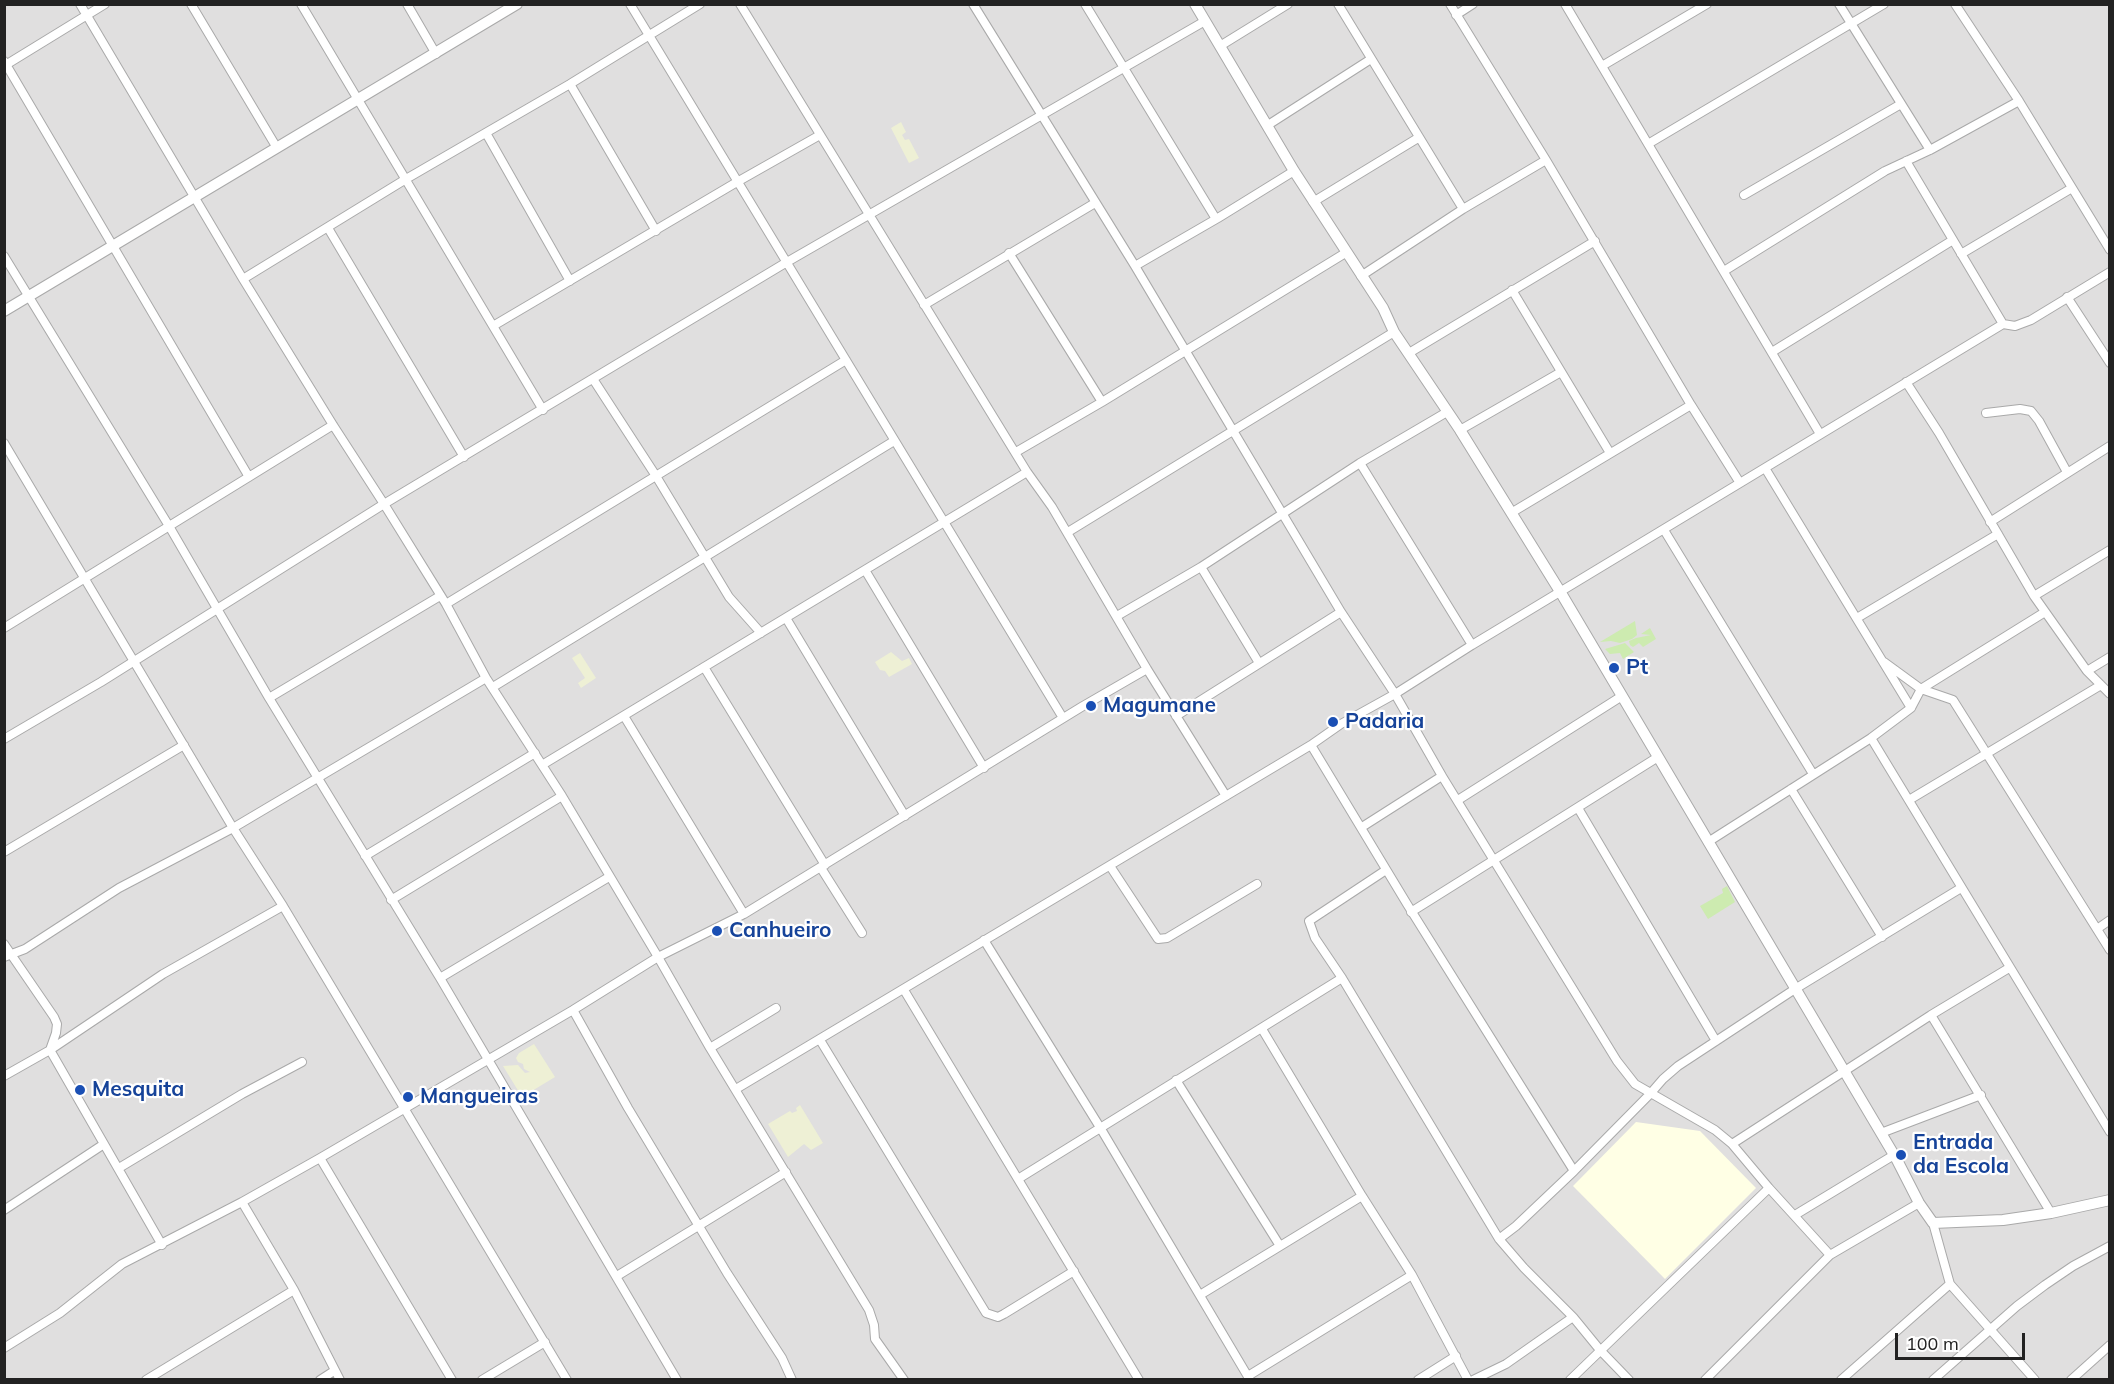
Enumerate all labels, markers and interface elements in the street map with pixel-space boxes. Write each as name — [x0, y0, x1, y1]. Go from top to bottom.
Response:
place label: Pt — [1626, 655, 1648, 681]
marker: Pt — [1607, 661, 1621, 675]
place label: Magumane — [1103, 693, 1216, 719]
marker: Magumane — [1084, 699, 1098, 713]
place label: Padaria — [1345, 709, 1424, 735]
marker: Padaria — [1326, 715, 1340, 729]
place label: Canhueiro — [729, 918, 831, 944]
marker: Canhueiro — [710, 924, 724, 938]
place label: Mesquita — [92, 1077, 184, 1103]
marker: Mesquita — [73, 1083, 87, 1097]
place label: Mangueiras — [420, 1084, 538, 1110]
marker: Mangueiras — [401, 1090, 415, 1104]
place label: Entrada da Escola — [1913, 1130, 2009, 1180]
marker: Entrada da Escola — [1894, 1148, 1908, 1162]
scale bar — [1898, 1321, 2028, 1359]
text: 100 m — [1906, 1332, 1959, 1355]

